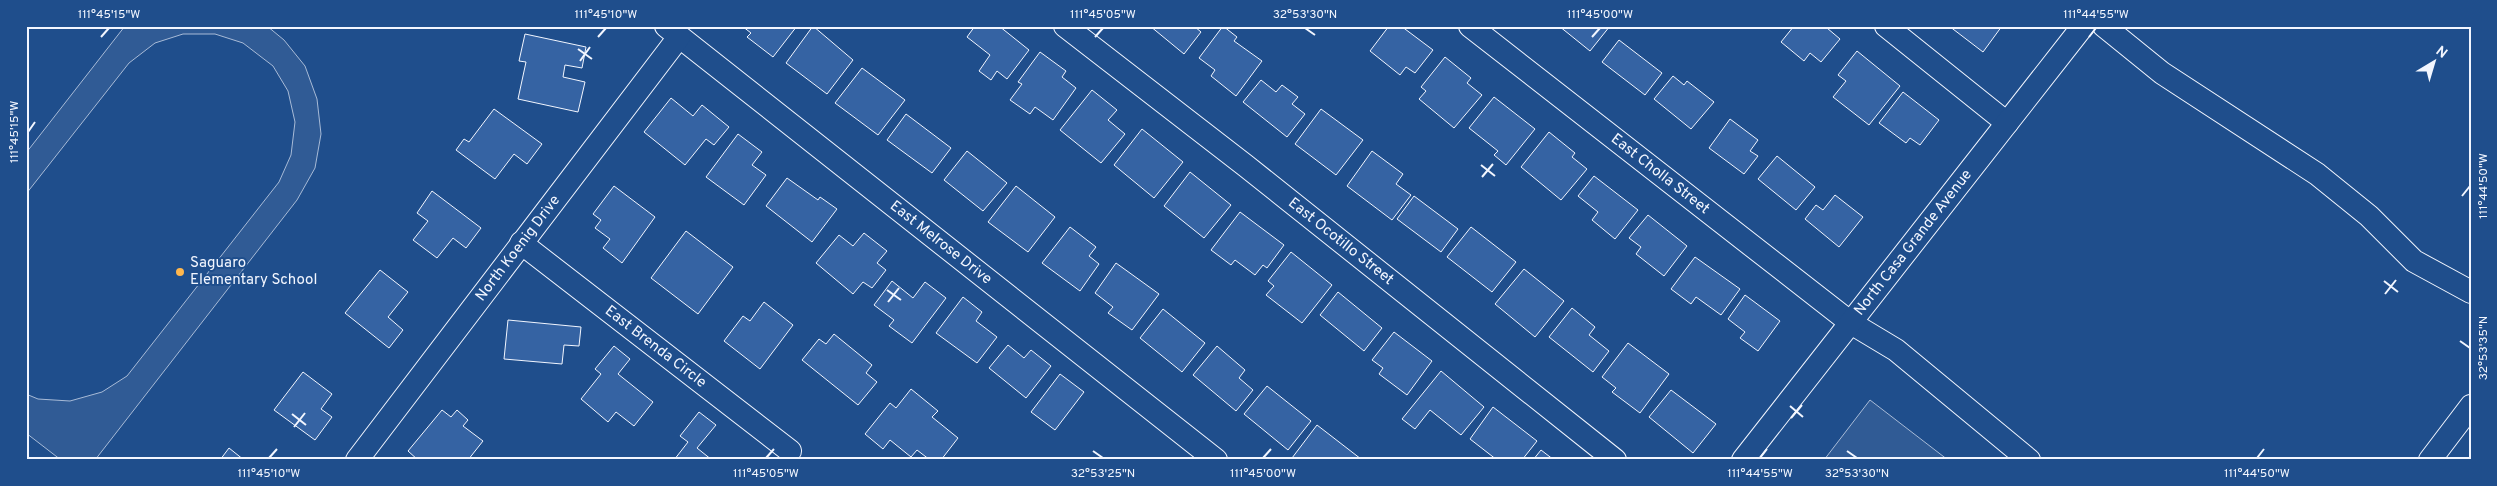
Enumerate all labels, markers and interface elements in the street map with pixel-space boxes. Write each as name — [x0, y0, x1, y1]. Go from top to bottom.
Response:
text: 111°45'15"W — [78, 7, 140, 23]
text: 111°45'10"W — [575, 7, 637, 23]
text: 111°45'05"W — [1070, 7, 1136, 23]
text: 32°53'30"N — [1273, 7, 1337, 23]
text: 111°45'00"W — [1567, 7, 1633, 23]
text: 111°44'55"W — [2063, 7, 2129, 23]
north arrow — [2410, 38, 2460, 88]
text: N — [2432, 43, 2450, 63]
text: 111°45'15"W — [7, 101, 23, 163]
street label: East Cholla Street — [1607, 130, 1713, 219]
text: 111°44'50"W — [2476, 153, 2492, 219]
street label: North Casa Grande Avenue — [1850, 166, 1976, 320]
street label: North Koenig Drive — [472, 191, 565, 305]
street label: East Ocotillo Street — [1284, 194, 1397, 289]
street label: East Melrose Drive — [886, 197, 996, 289]
place label: Saguaro Elementary School — [190, 254, 317, 290]
marker: Saguaro Elementary School — [174, 266, 186, 278]
street label: East Brenda Circle — [601, 302, 710, 392]
text: 32°53'35"N — [2476, 316, 2492, 380]
text: 111°45'10"W — [238, 466, 300, 482]
text: 111°45'05"W — [733, 466, 799, 482]
text: 32°53'25"N — [1071, 466, 1135, 482]
text: 111°45'00"W — [1230, 466, 1296, 482]
text: 111°44'55"W — [1727, 466, 1793, 482]
text: 32°53'30"N — [1825, 466, 1889, 482]
text: 111°44'50"W — [2224, 466, 2290, 482]

